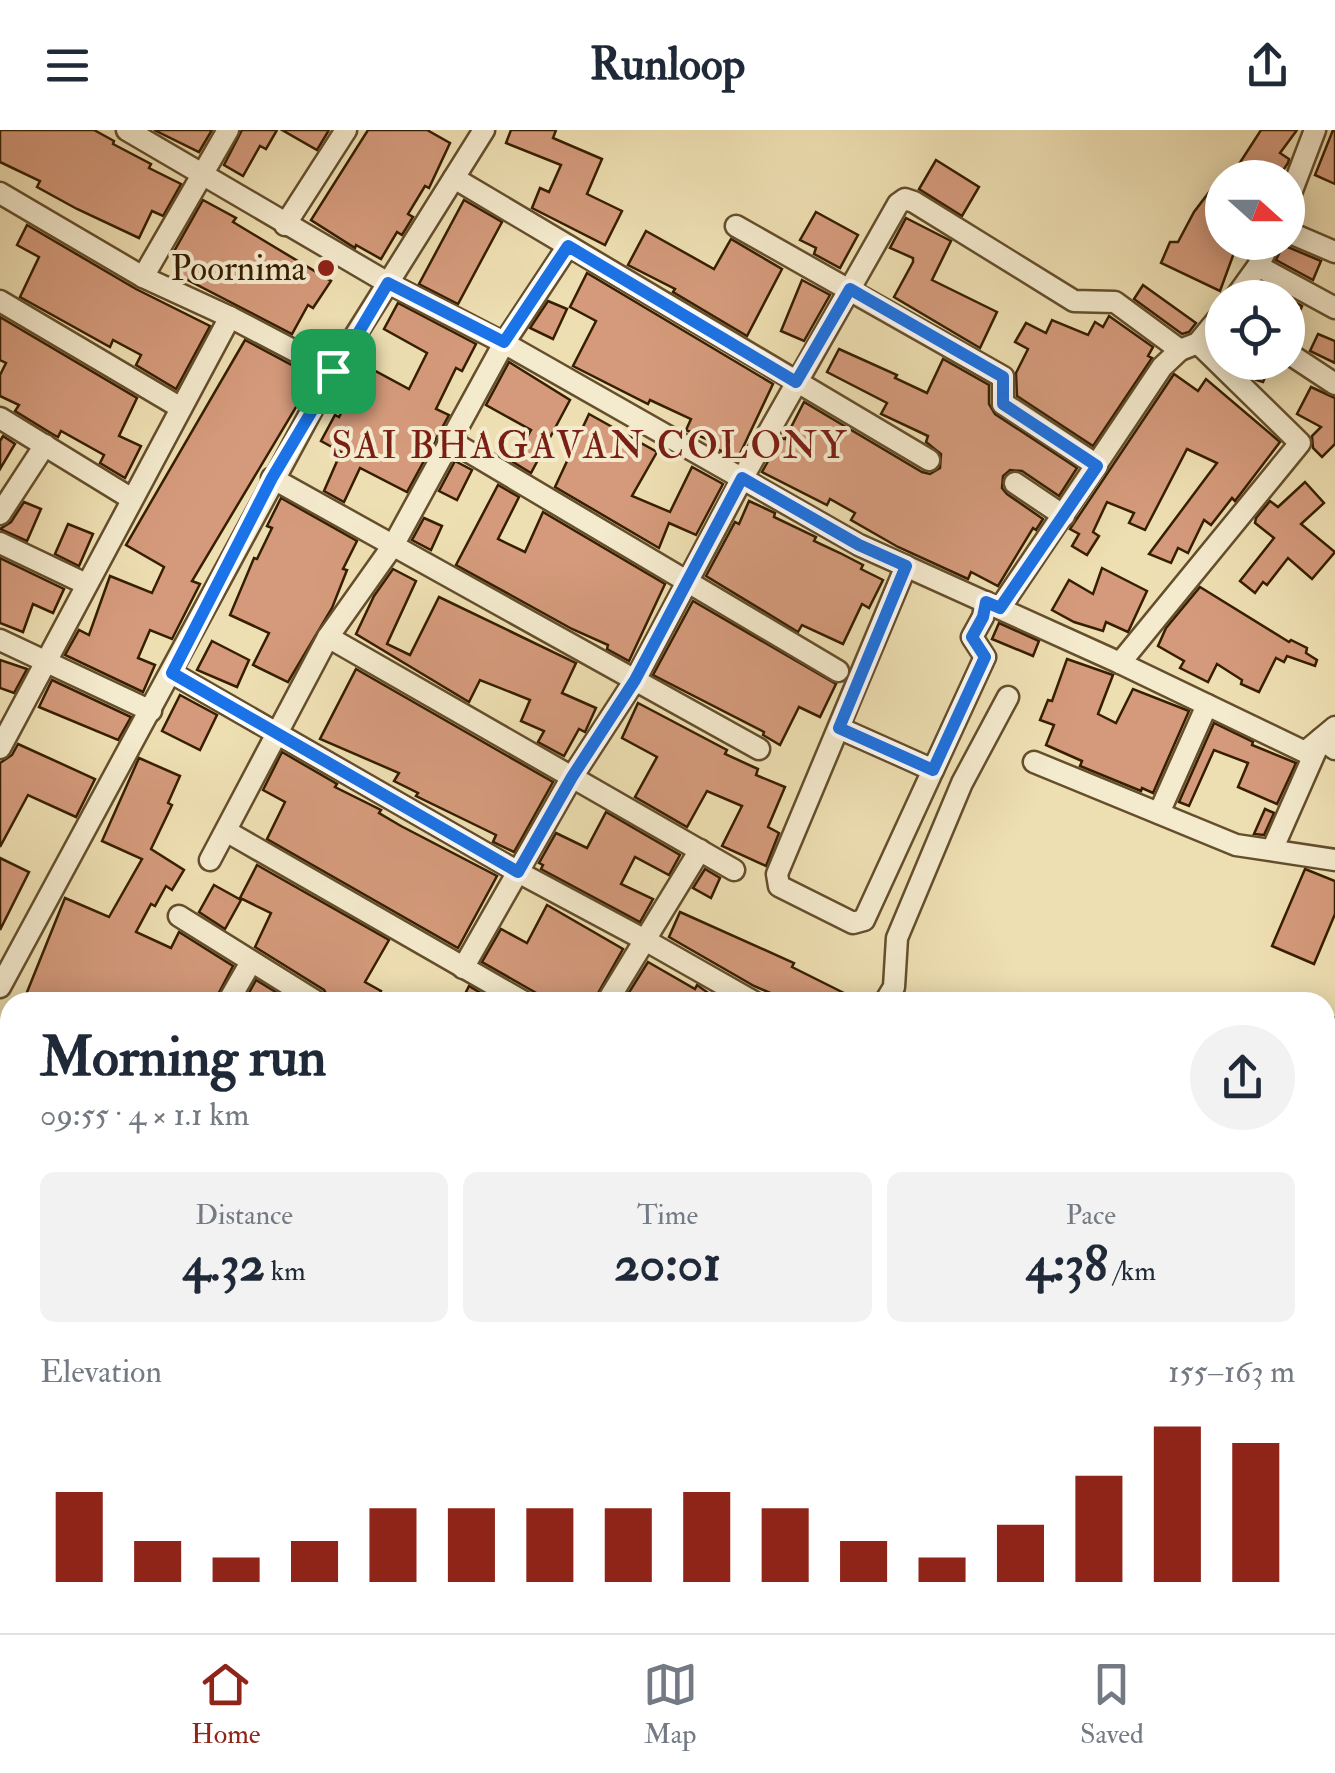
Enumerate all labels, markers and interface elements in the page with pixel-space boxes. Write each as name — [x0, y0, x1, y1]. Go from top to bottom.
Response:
text: Runloop — [590, 37, 745, 93]
icon: menu — [40, 38, 95, 93]
icon: share — [1240, 38, 1295, 93]
north arrow — [1205, 160, 1305, 260]
map controls — [1205, 160, 1305, 380]
place label: Poornima — [171, 247, 307, 291]
marker: Poornima — [315, 257, 337, 279]
button: locate — [1205, 280, 1305, 380]
pin — [291, 329, 376, 414]
icon: arrive — [306, 344, 361, 399]
district label: SAI BHAGAVAN COLONY — [331, 422, 849, 470]
text: Morning run — [40, 1023, 326, 1092]
button: share — [1190, 1025, 1295, 1130]
text: 09:55 · 4 × 1.1 km — [40, 1095, 249, 1135]
text: Distance — [195, 1198, 293, 1233]
text: Time — [637, 1198, 698, 1233]
text: Pace — [1066, 1198, 1116, 1233]
text: 4.32 — [183, 1233, 265, 1296]
text: 20:01 — [614, 1233, 721, 1296]
text: 4:38 — [1026, 1233, 1108, 1296]
text: km — [265, 1254, 306, 1289]
text: /km — [1108, 1254, 1156, 1289]
text: Elevation — [40, 1352, 162, 1392]
text: 155–163 m — [1168, 1352, 1295, 1392]
tab: Home — [191, 1657, 260, 1752]
tab: Map — [643, 1657, 698, 1752]
tab: Saved — [1080, 1657, 1144, 1752]

